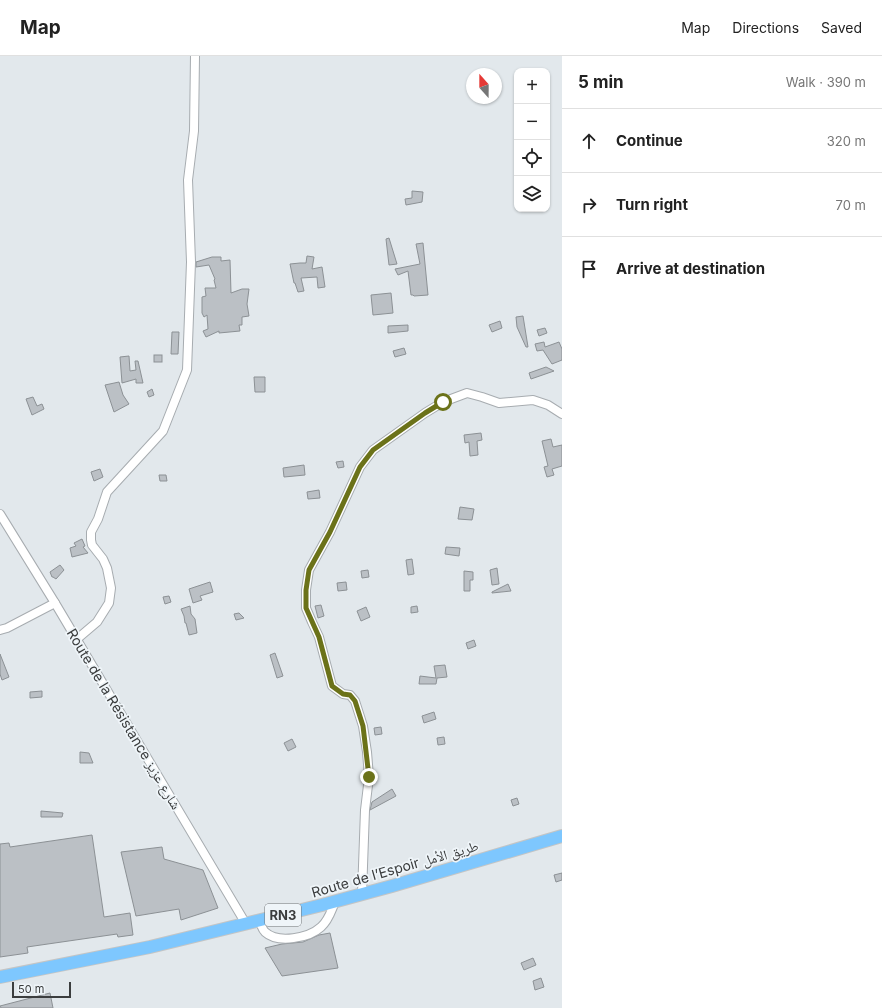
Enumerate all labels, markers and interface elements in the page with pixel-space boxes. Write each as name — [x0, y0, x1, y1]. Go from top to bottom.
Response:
text: Map — [20, 16, 61, 39]
text: Map — [681, 19, 710, 36]
text: Directions — [732, 19, 799, 36]
text: Saved — [821, 19, 862, 36]
north arrow — [466, 68, 502, 104]
map controls — [514, 68, 550, 212]
button: + — [514, 68, 550, 104]
text: 5 min — [578, 72, 624, 92]
text: Walk · 390 m — [786, 74, 866, 90]
button: − — [514, 104, 550, 140]
icon: ahead — [578, 130, 600, 152]
text: Continue — [616, 131, 683, 150]
text: 320 m — [827, 133, 866, 149]
button: locate — [514, 140, 550, 176]
button: layers — [514, 176, 550, 212]
icon: right — [578, 194, 600, 216]
text: Turn right — [616, 195, 688, 214]
text: 70 m — [836, 197, 866, 213]
icon: arrive — [578, 258, 600, 280]
text: Arrive at destination — [616, 259, 765, 278]
route start — [434, 393, 452, 411]
street label: Route de la Résistance شارع عزيز — [62, 625, 185, 813]
route end — [360, 768, 378, 786]
street label: Route de l’Espoir طريق الأمل — [309, 837, 481, 902]
road number: RN3 — [265, 904, 301, 926]
scale bar — [12, 980, 71, 999]
text: 50 m — [18, 982, 44, 996]

